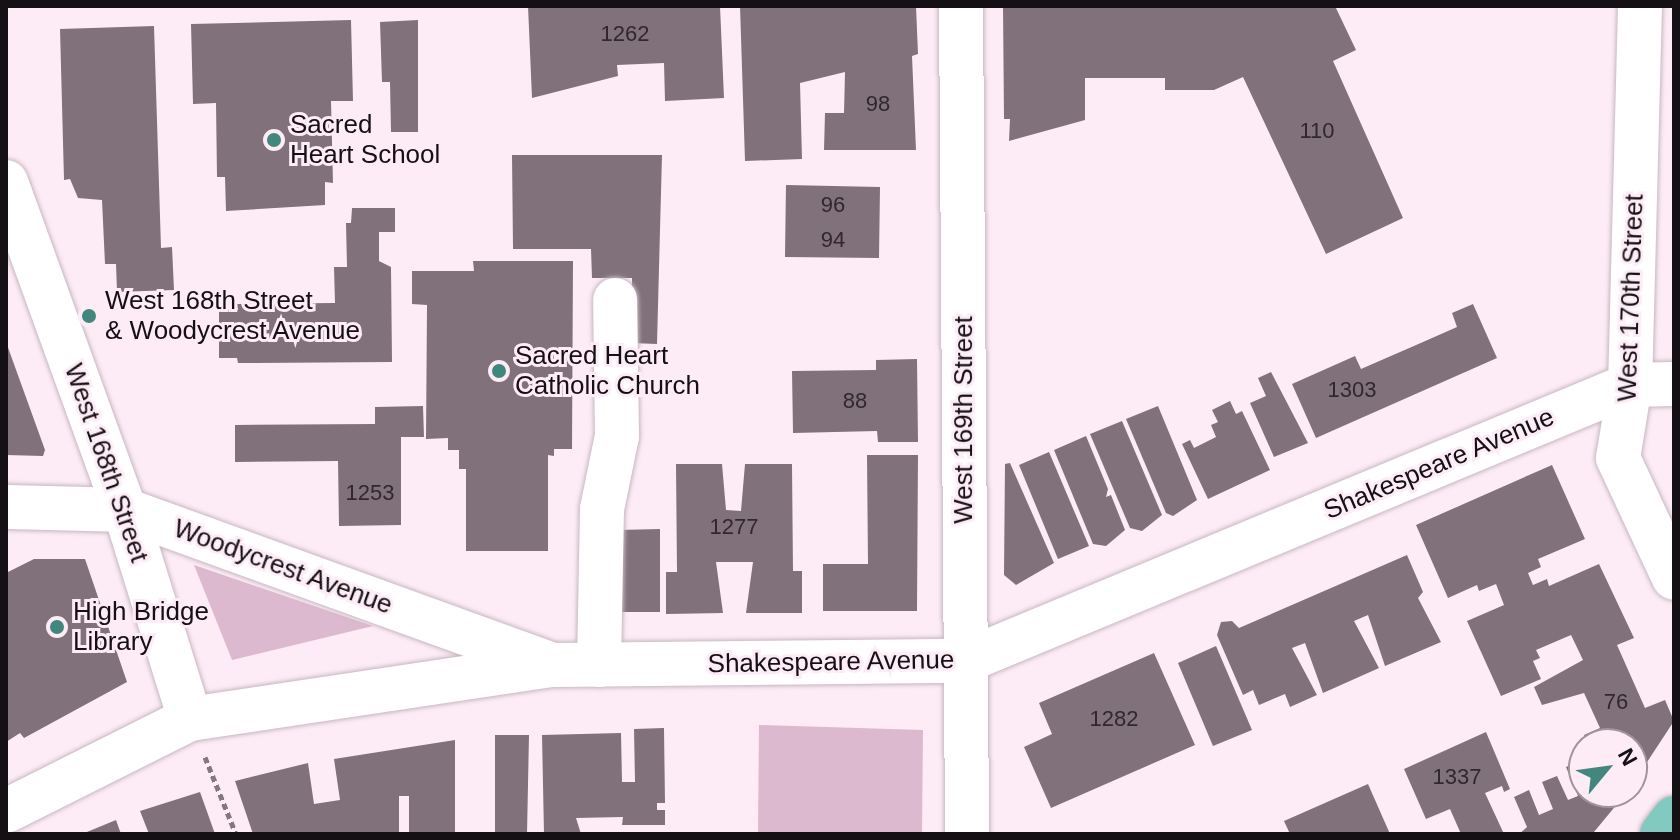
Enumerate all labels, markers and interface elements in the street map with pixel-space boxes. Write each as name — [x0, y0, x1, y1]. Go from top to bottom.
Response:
house number: 1262 — [601, 21, 649, 47]
house number: 98 — [866, 91, 890, 117]
place label: Sacred Heart School — [290, 109, 440, 170]
house number: 110 — [1299, 118, 1335, 144]
marker: Sacred Heart School — [265, 131, 283, 149]
house number: 96 — [821, 192, 845, 218]
street label: West 170th Street — [1612, 194, 1650, 402]
house number: 94 — [821, 227, 845, 253]
place label: West 168th Street & Woodycrest Avenue — [105, 285, 361, 346]
marker: West 168th Street & Woodycrest Avenue — [80, 307, 98, 325]
street label: West 169th Street — [948, 316, 980, 524]
place label: Sacred Heart Catholic Church — [515, 340, 700, 402]
street label: West 168th Street — [57, 360, 155, 566]
marker: Sacred Heart Catholic Church — [490, 362, 508, 380]
house number: 1303 — [1328, 377, 1376, 403]
house number: 88 — [843, 388, 867, 414]
street label: Shakespeare Avenue — [1319, 401, 1559, 527]
house number: 1253 — [346, 480, 394, 506]
street label: Woodycrest Avenue — [169, 513, 397, 621]
house number: 1277 — [710, 514, 758, 540]
place label: High Bridge Library — [73, 596, 209, 658]
marker: High Bridge Library — [48, 618, 66, 636]
street label: Shakespeare Avenue — [707, 644, 955, 680]
house number: 76 — [1604, 689, 1628, 715]
house number: 1282 — [1090, 706, 1138, 732]
north arrow — [1568, 728, 1648, 808]
text: N — [1613, 744, 1642, 770]
house number: 1337 — [1433, 764, 1481, 790]

